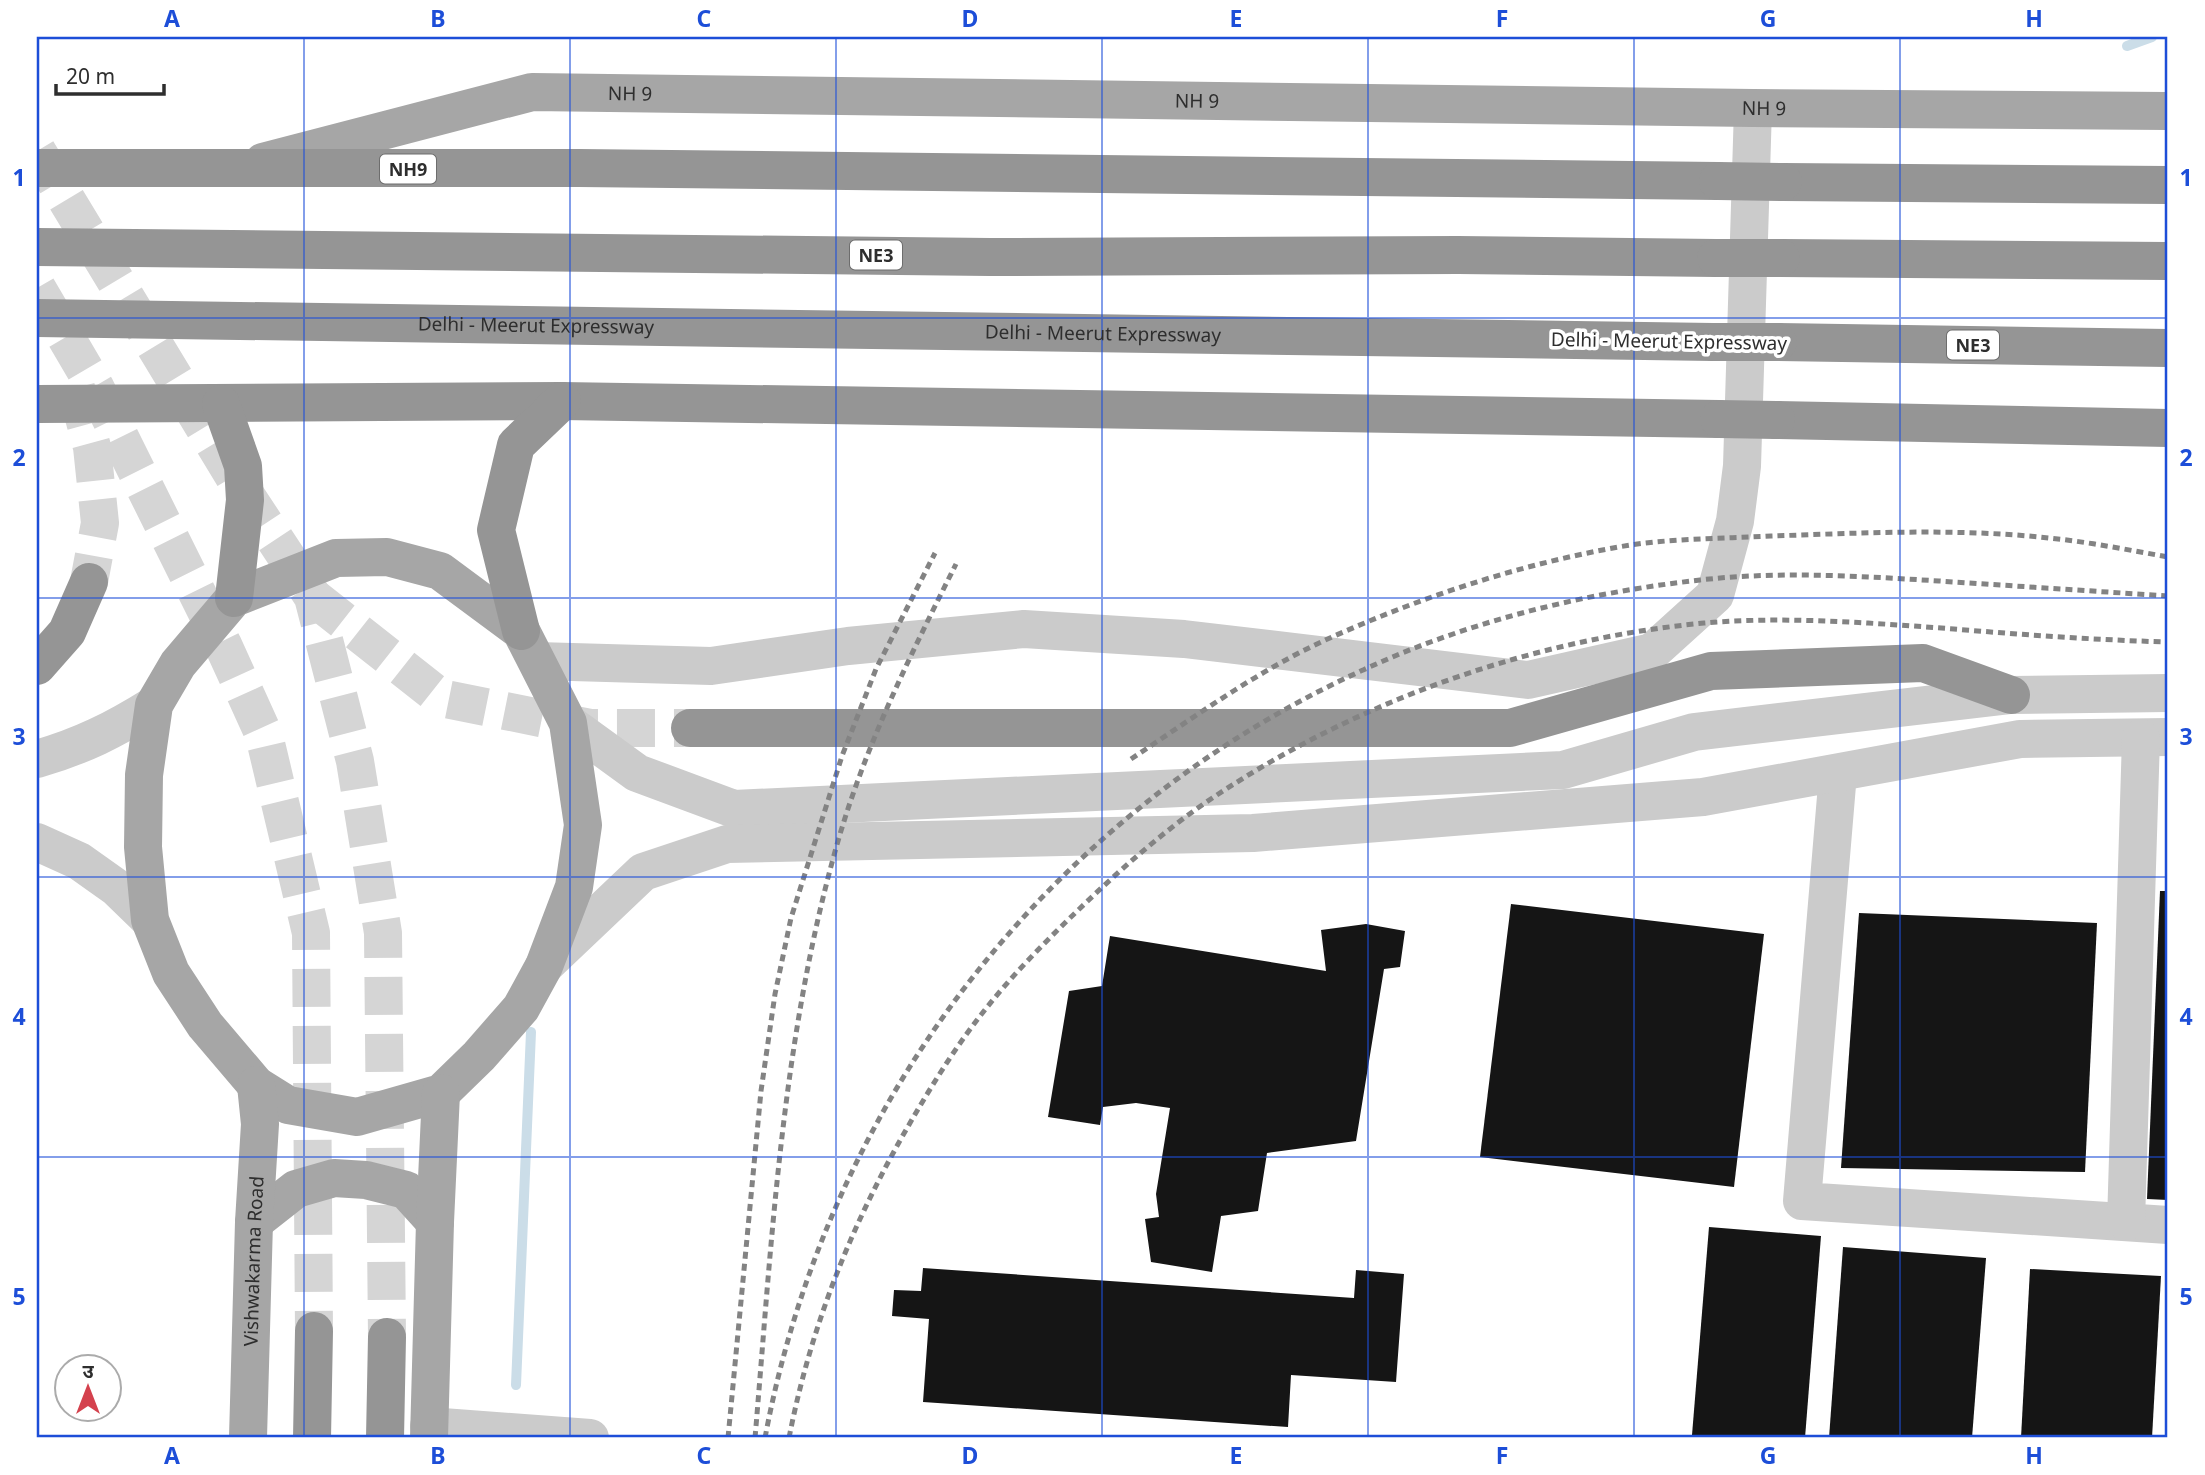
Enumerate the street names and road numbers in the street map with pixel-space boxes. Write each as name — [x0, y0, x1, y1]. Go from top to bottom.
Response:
street label: NH 9 — [608, 80, 652, 107]
street label: NH 9 — [1175, 87, 1219, 114]
street label: NH 9 — [1742, 95, 1786, 121]
road number: NH9 — [380, 154, 436, 184]
road number: NE3 — [850, 241, 902, 270]
street label: Delhi - Meerut Expressway — [418, 310, 655, 340]
street label: Delhi - Meerut Expressway — [985, 319, 1222, 348]
street label: Delhi - Meerut Expressway — [1551, 326, 1788, 356]
road number: NE3 — [1947, 330, 1999, 360]
street label: Vishwakarma Road — [238, 1175, 270, 1347]

